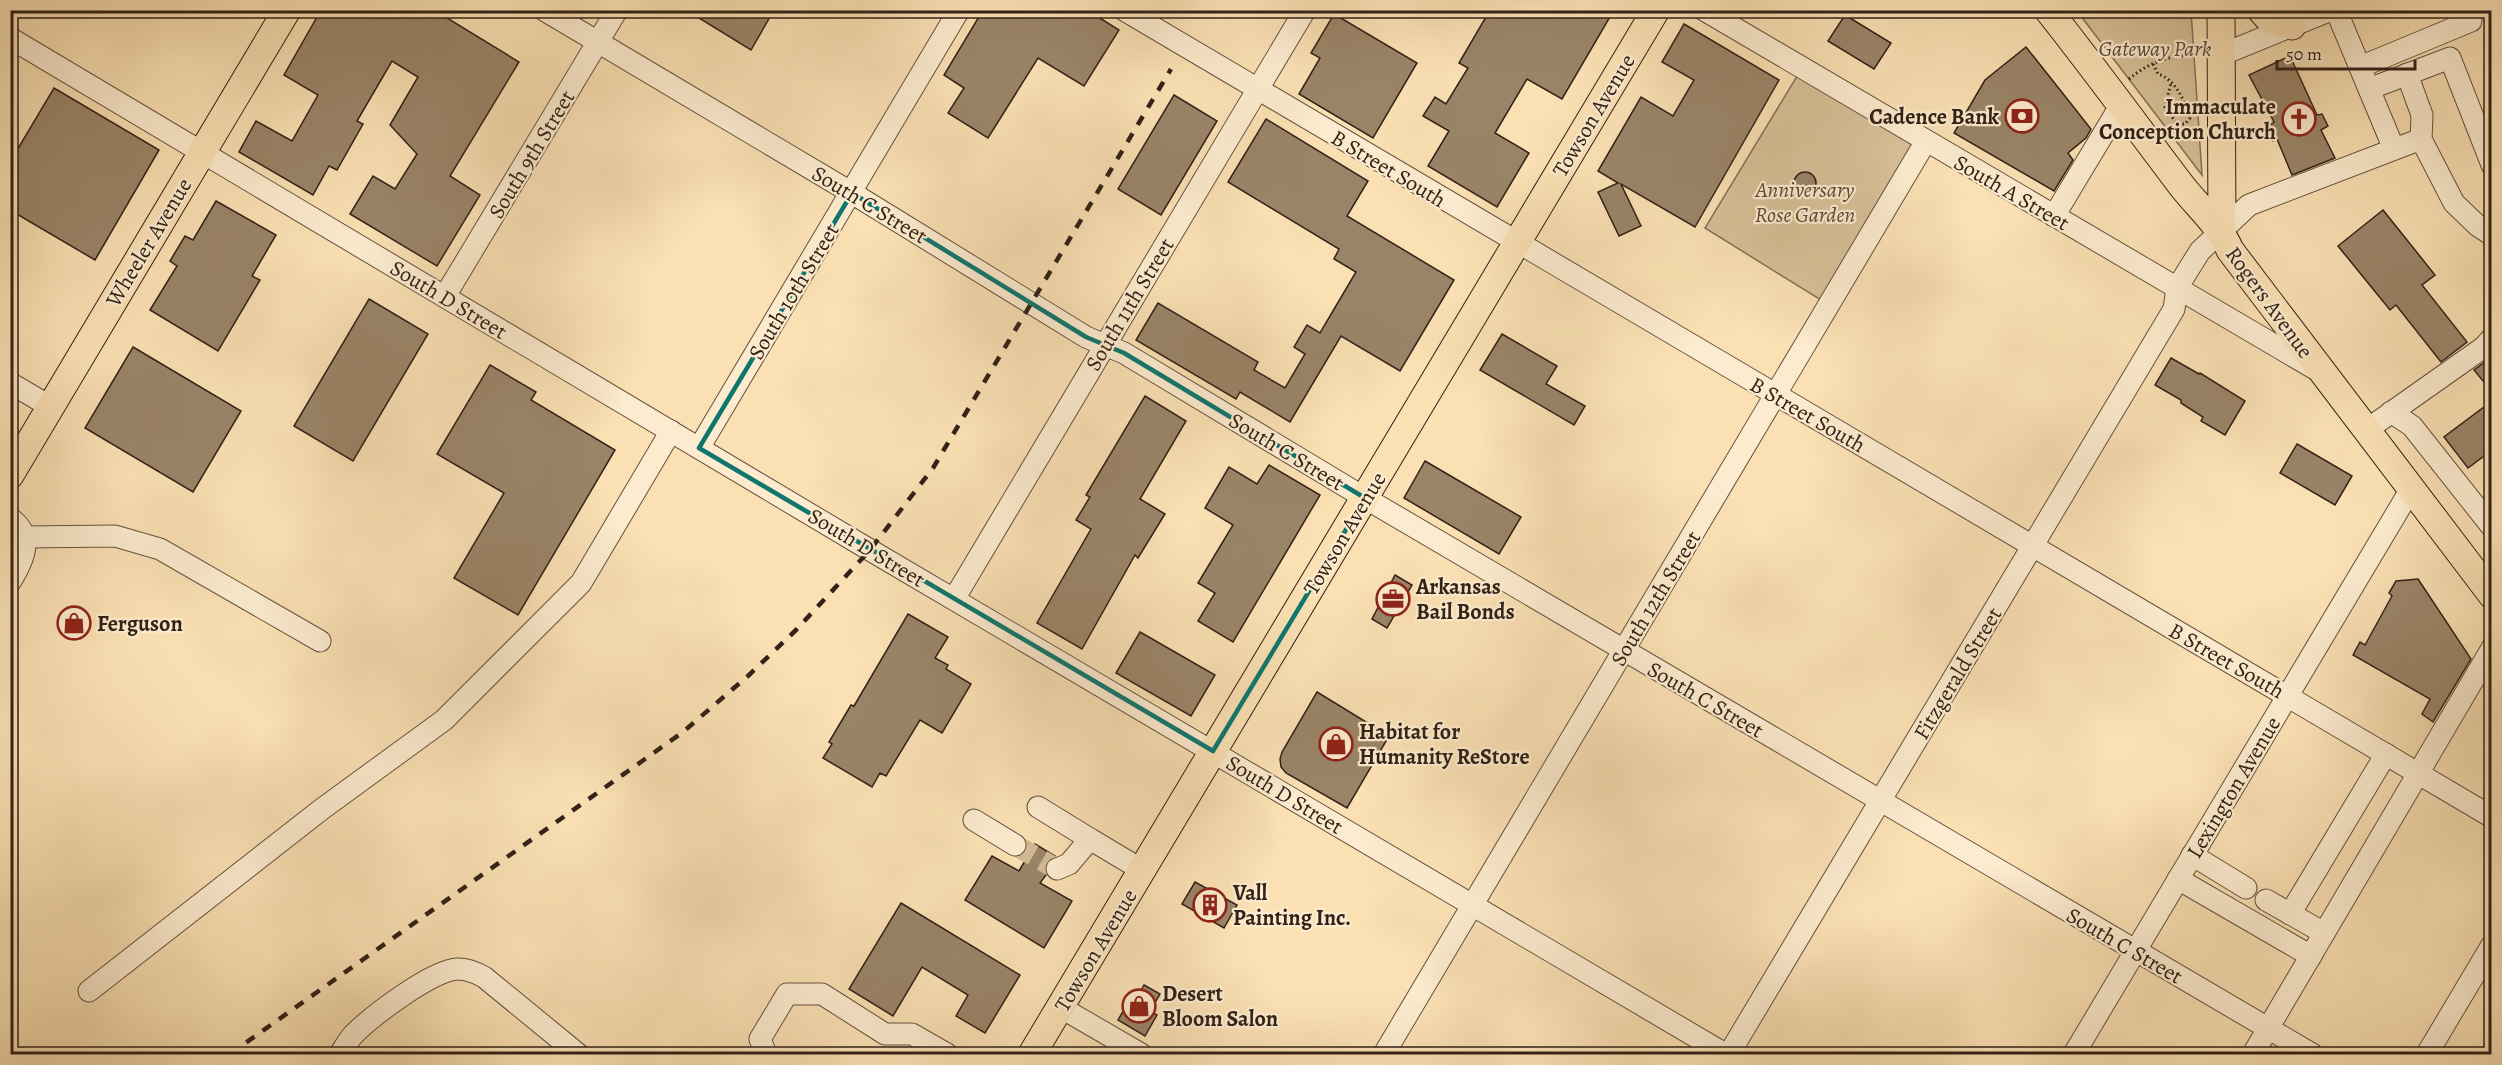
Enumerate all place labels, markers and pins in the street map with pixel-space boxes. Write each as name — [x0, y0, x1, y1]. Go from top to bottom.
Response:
place label: Immaculate Conception Church — [2099, 92, 2276, 147]
bank icon: Cadence Bank — [2004, 98, 2040, 134]
church icon: Immaculate Conception Church — [2281, 101, 2317, 137]
place label: Cadence Bank — [1869, 102, 2000, 132]
place label: Arkansas Bail Bonds — [1415, 572, 1515, 627]
office icon: Arkansas Bail Bonds — [1375, 581, 1411, 617]
shop icon: Ferguson — [56, 605, 92, 641]
place label: Ferguson — [97, 609, 183, 639]
place label: Habitat for Humanity ReStore — [1359, 717, 1530, 772]
shop icon: Habitat for Humanity ReStore — [1318, 726, 1354, 762]
place label: Vall Painting Inc. — [1232, 878, 1351, 933]
building icon: Vall Painting Inc. — [1192, 887, 1228, 923]
place label: Desert Bloom Salon — [1162, 979, 1278, 1034]
shop icon: Desert Bloom Salon — [1121, 988, 1157, 1024]

